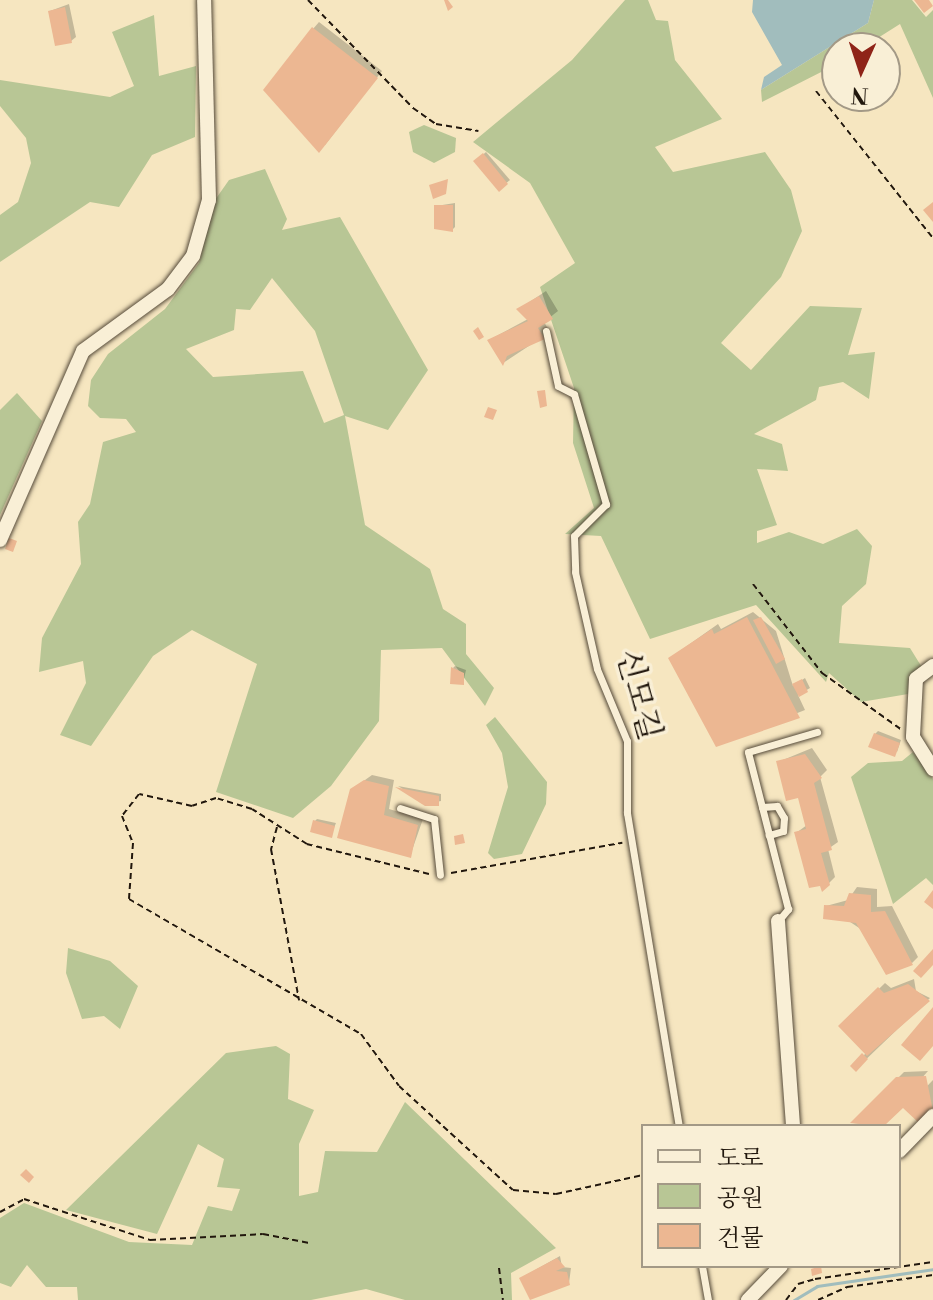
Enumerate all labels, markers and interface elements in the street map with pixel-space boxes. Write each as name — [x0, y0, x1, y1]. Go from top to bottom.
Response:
north arrow — [821, 32, 901, 112]
text: N — [850, 81, 869, 108]
street label: 신모길 — [607, 645, 669, 745]
legend — [641, 1124, 901, 1268]
text: 도로 — [717, 1144, 763, 1174]
text: 공원 — [717, 1184, 763, 1214]
text: 건물 — [717, 1224, 763, 1254]

